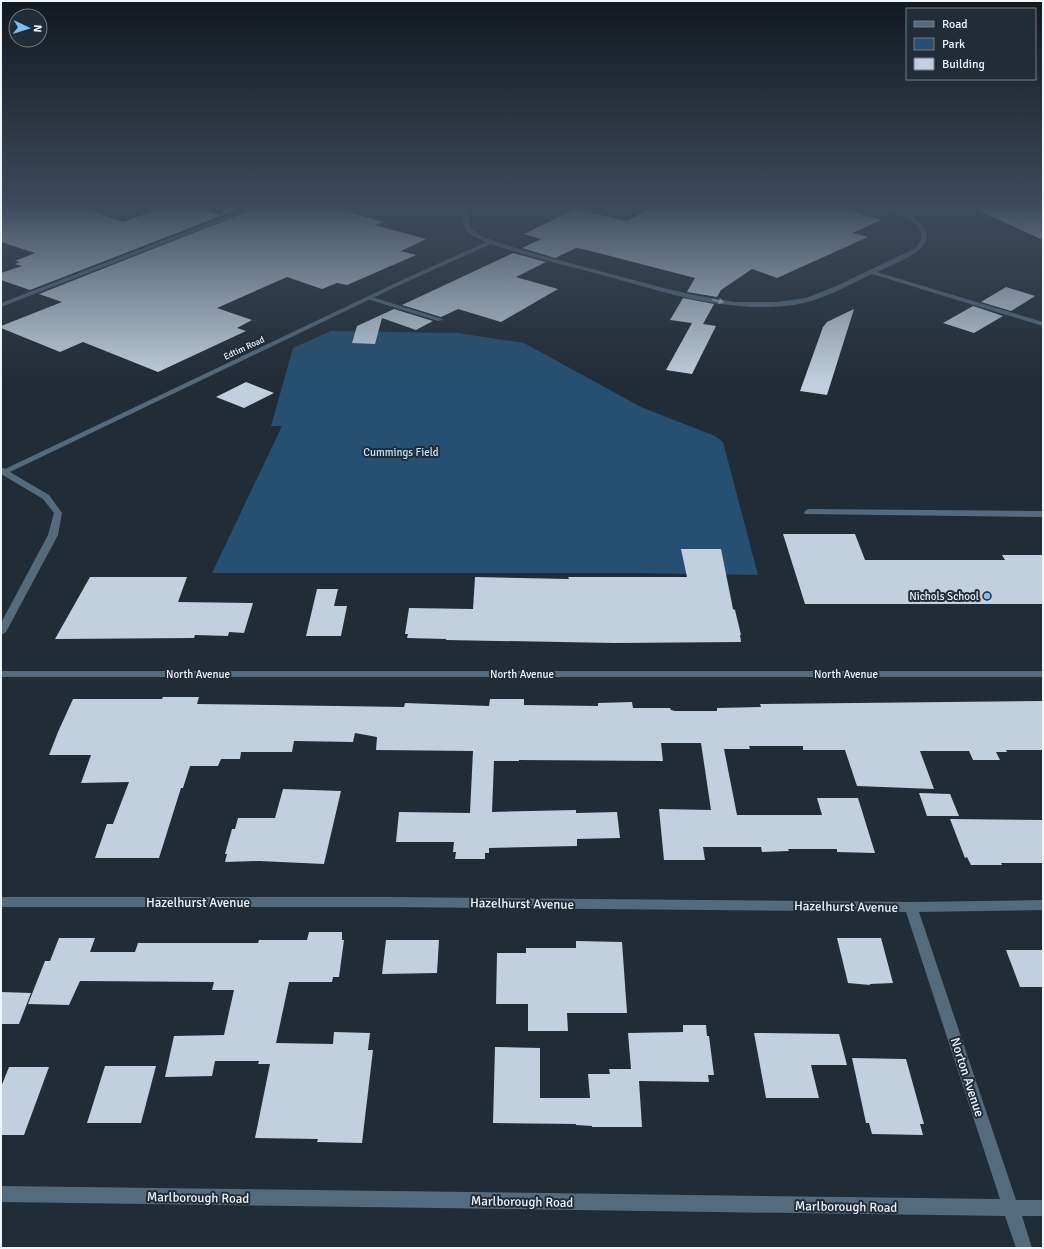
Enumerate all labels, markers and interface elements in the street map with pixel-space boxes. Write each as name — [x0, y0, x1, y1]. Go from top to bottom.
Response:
north arrow — [8, 8, 48, 48]
legend — [906, 8, 1036, 80]
text: Road — [942, 17, 968, 32]
text: N — [31, 24, 44, 33]
text: Park — [942, 37, 965, 52]
text: Building — [942, 57, 985, 72]
one-way arrow — [712, 299, 724, 305]
street label: Edtim Road — [222, 334, 267, 363]
park label: Cummings Field — [363, 446, 439, 459]
place label: Nichols School — [909, 590, 979, 603]
marker: Nichols School — [982, 591, 992, 601]
street label: North Avenue — [166, 668, 230, 681]
street label: North Avenue — [490, 668, 554, 681]
street label: North Avenue — [814, 668, 878, 681]
street label: Hazelhurst Avenue — [146, 895, 250, 911]
street label: Hazelhurst Avenue — [470, 895, 574, 913]
street label: Hazelhurst Avenue — [794, 898, 898, 916]
street label: Norton Avenue — [947, 1036, 987, 1119]
street label: Marlborough Road — [147, 1189, 249, 1207]
street label: Marlborough Road — [471, 1193, 573, 1211]
street label: Marlborough Road — [795, 1198, 897, 1216]

